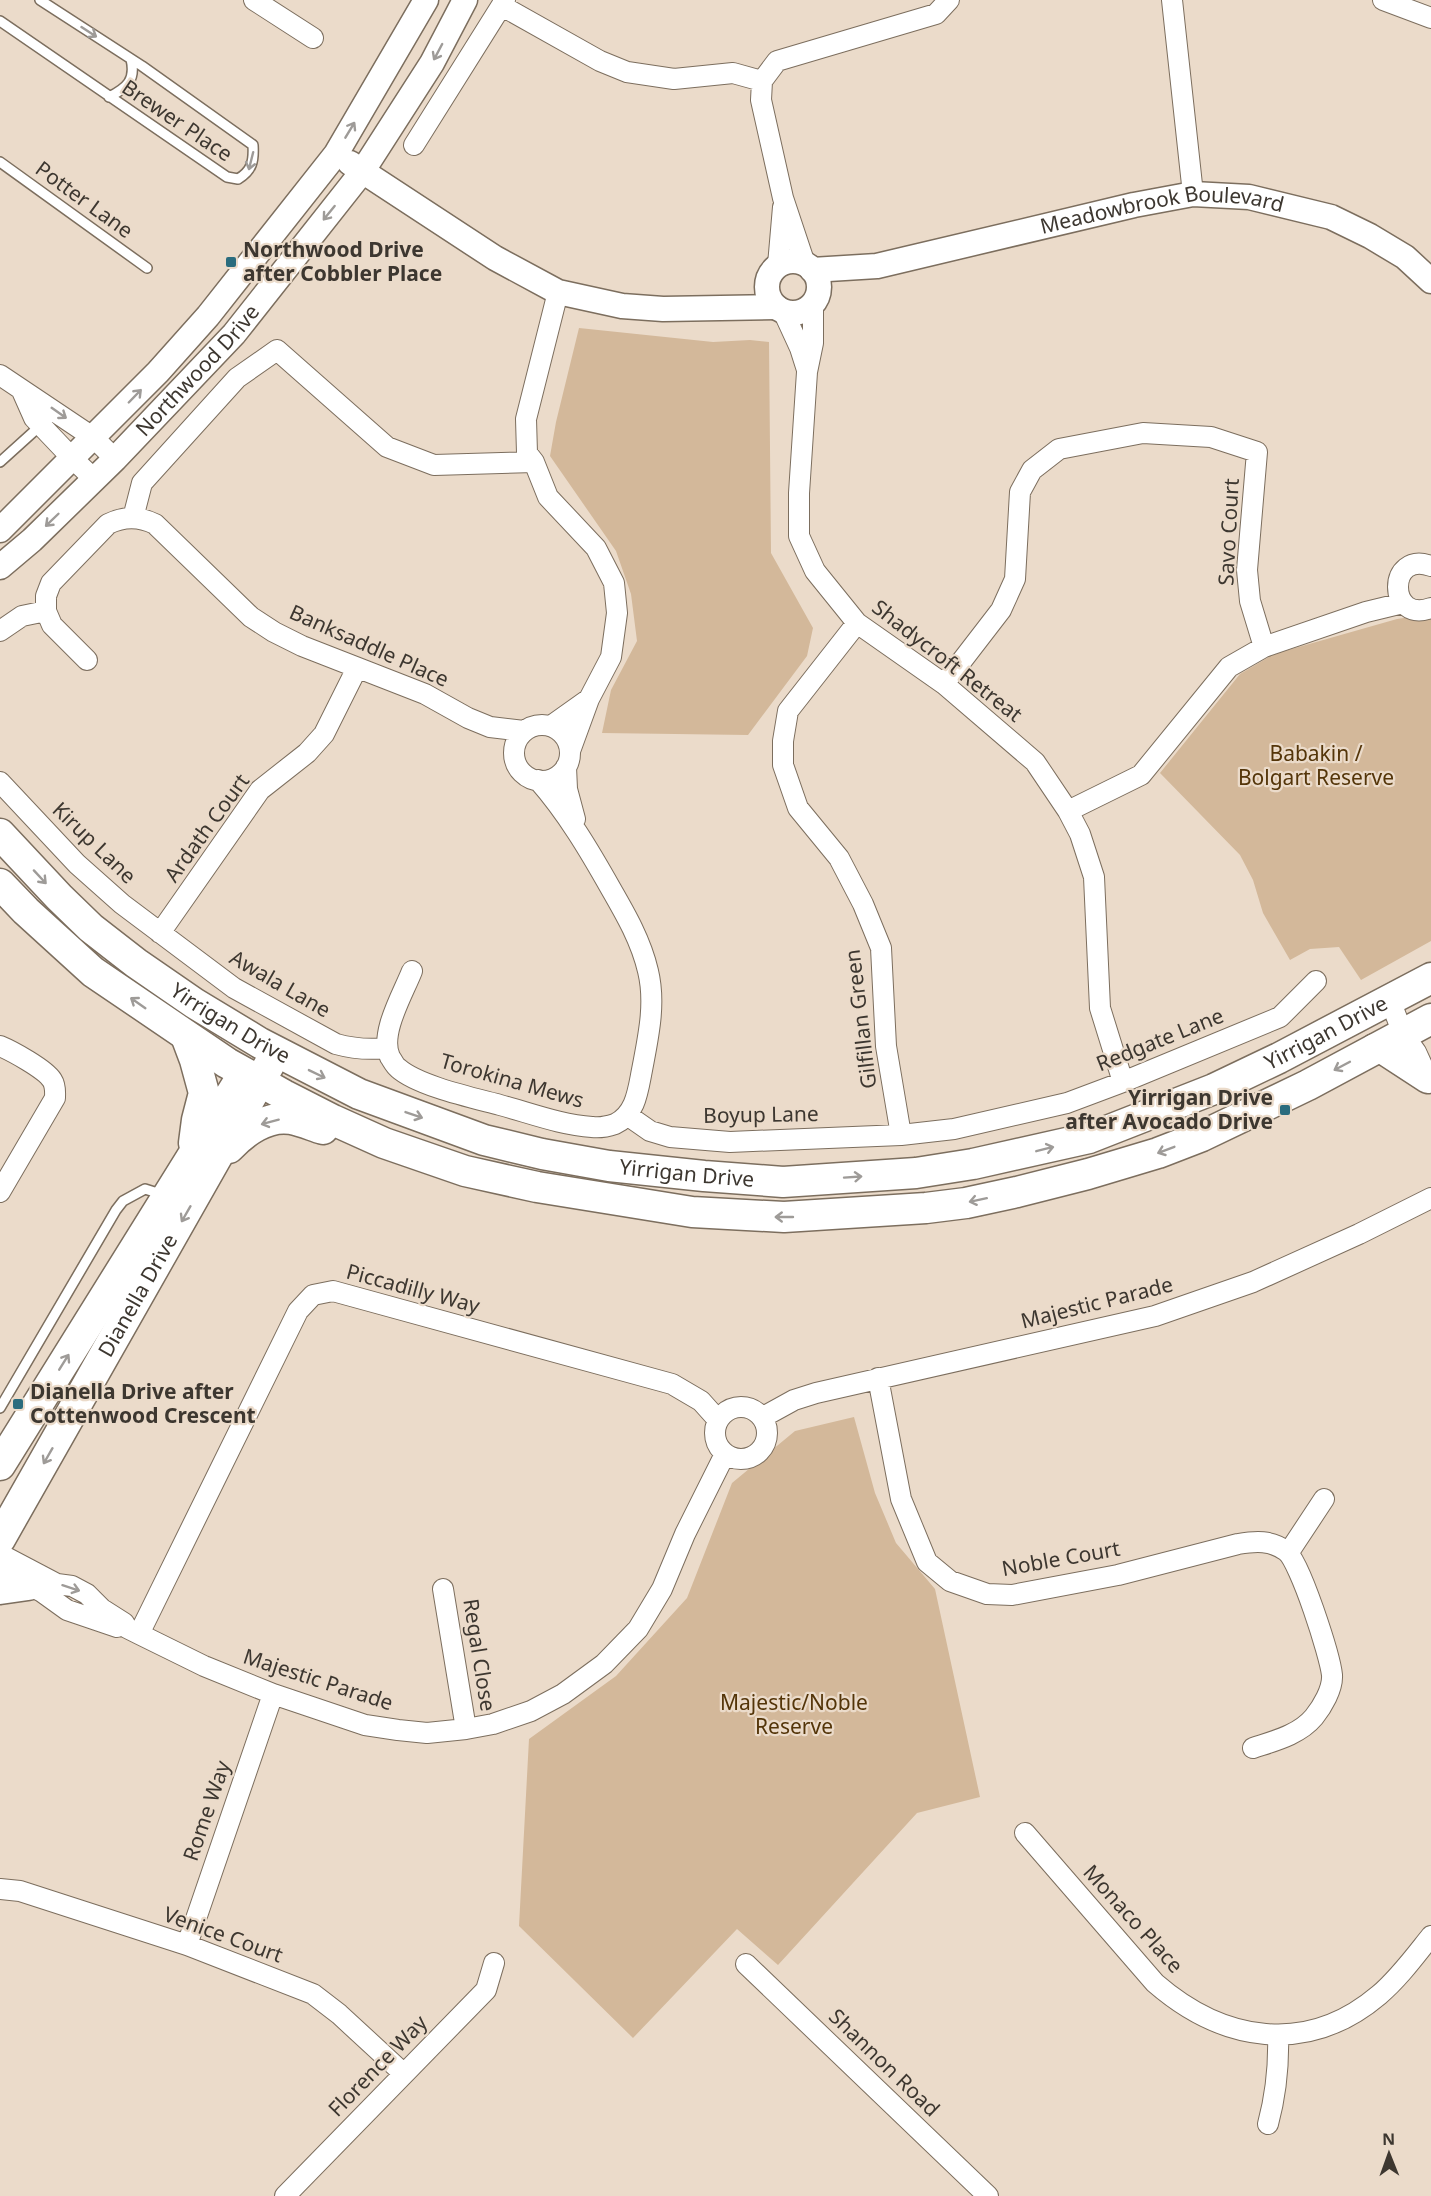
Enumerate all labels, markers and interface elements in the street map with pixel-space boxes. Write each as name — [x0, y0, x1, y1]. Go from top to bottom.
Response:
one-way arrow — [80, 26, 97, 38]
one-way arrow — [432, 42, 443, 60]
street label: Brewer Place — [117, 73, 238, 167]
one-way arrow — [344, 122, 356, 139]
one-way arrow — [245, 151, 257, 170]
street label: Potter Lane — [30, 154, 139, 244]
street label: Meadowbrook Boulevard — [1037, 178, 1287, 240]
one-way arrow — [322, 205, 335, 221]
place label: Northwood Drive after Cobbler Place — [243, 235, 442, 287]
marker: Northwood Drive after Cobbler Place — [224, 255, 238, 269]
street label: Northwood Drive — [129, 298, 265, 442]
one-way arrow — [127, 388, 142, 403]
one-way arrow — [50, 407, 67, 419]
street label: Savo Court — [1211, 477, 1245, 586]
one-way arrow — [45, 513, 60, 527]
street label: Shadycroft Retreat — [867, 593, 1029, 728]
street label: Banksaddle Place — [285, 597, 454, 693]
park label: Babakin / Bolgart Reserve — [1238, 739, 1394, 791]
street label: Ardath Court — [157, 767, 255, 887]
street label: Kirup Lane — [47, 795, 143, 889]
one-way arrow — [33, 869, 47, 884]
street label: Awala Lane — [225, 943, 336, 1023]
street label: Gilfillan Green — [838, 948, 882, 1090]
street label: Yirrigan Drive — [165, 976, 295, 1069]
street label: Yirrigan Drive — [1260, 988, 1392, 1076]
one-way arrow — [130, 997, 146, 1009]
street label: Redgate Lane — [1092, 1001, 1227, 1077]
street label: Torokina Mews — [437, 1046, 587, 1114]
one-way arrow — [1334, 1060, 1351, 1072]
one-way arrow — [308, 1068, 326, 1080]
place label: Yirrigan Drive after Avocado Drive — [1065, 1083, 1273, 1135]
street label: Boyup Lane — [703, 1099, 819, 1129]
marker: Yirrigan Drive after Avocado Drive — [1278, 1103, 1292, 1117]
one-way arrow — [404, 1110, 422, 1121]
one-way arrow — [260, 1117, 279, 1129]
one-way arrow — [1035, 1142, 1054, 1154]
one-way arrow — [1157, 1145, 1176, 1156]
street label: Yirrigan Drive — [618, 1152, 755, 1193]
one-way arrow — [842, 1171, 862, 1182]
one-way arrow — [969, 1195, 988, 1207]
one-way arrow — [180, 1205, 192, 1222]
one-way arrow — [774, 1211, 794, 1223]
street label: Dianella Drive — [91, 1228, 183, 1362]
street label: Piccadilly Way — [343, 1257, 483, 1319]
street label: Majestic Parade — [1018, 1270, 1176, 1334]
one-way arrow — [57, 1353, 70, 1370]
place label: Dianella Drive after Cottenwood Crescent — [30, 1377, 256, 1429]
marker: Dianella Drive after Cottenwood Crescent — [11, 1397, 25, 1411]
one-way arrow — [41, 1447, 53, 1464]
street label: Noble Court — [1000, 1534, 1123, 1582]
one-way arrow — [62, 1583, 81, 1594]
street label: Regal Close — [457, 1596, 503, 1713]
street label: Majestic Parade — [240, 1642, 397, 1716]
park label: Majestic/Noble Reserve — [720, 1688, 868, 1740]
street label: Rome Way — [176, 1757, 236, 1865]
street label: Monaco Place — [1078, 1858, 1190, 1978]
street label: Venice Court — [160, 1900, 287, 1969]
street label: Shannon Road — [823, 2002, 946, 2122]
street label: Florence Way — [322, 2008, 433, 2122]
north arrow — [1359, 2124, 1419, 2184]
text: N — [1382, 2128, 1395, 2150]

